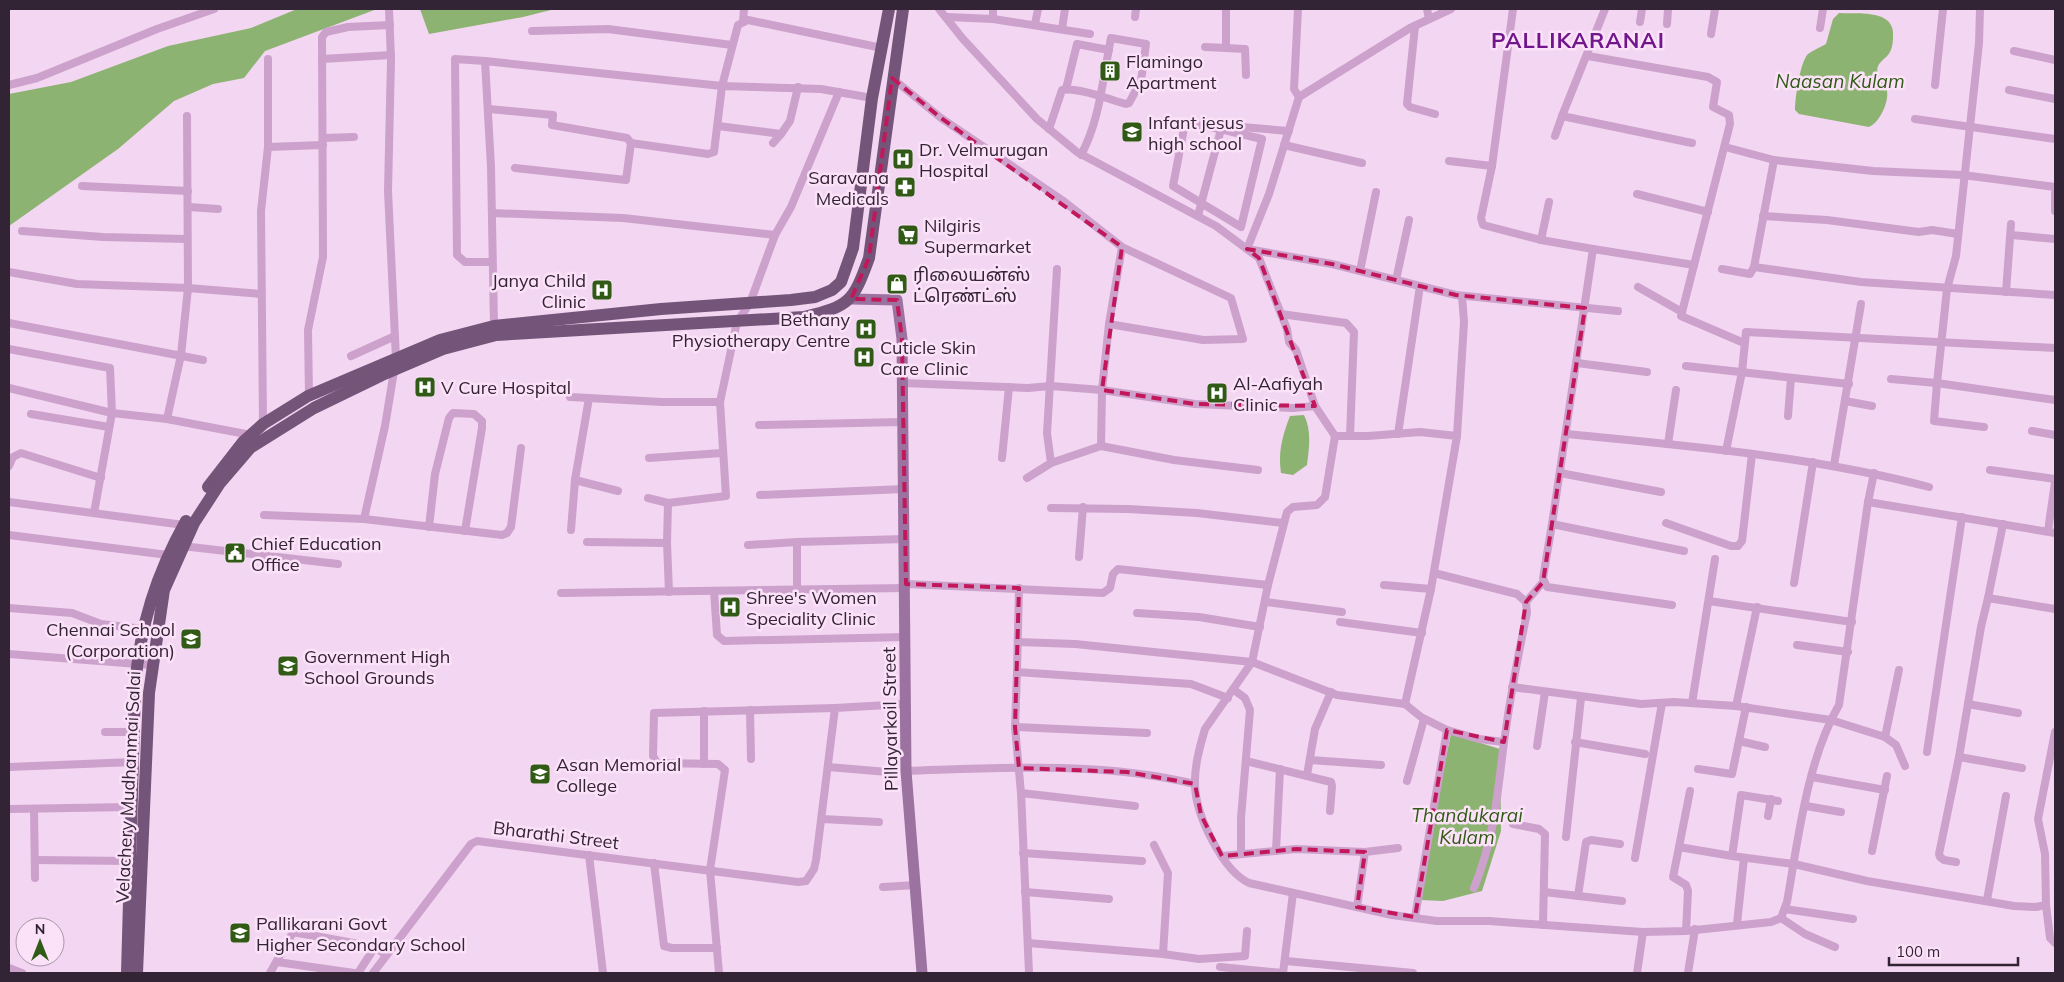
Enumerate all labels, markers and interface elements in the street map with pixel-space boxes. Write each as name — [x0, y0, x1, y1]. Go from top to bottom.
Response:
district label: PALLIKARANAI — [1491, 26, 1665, 54]
place label: Flamingo Apartment — [1126, 50, 1217, 94]
building icon: Flamingo Apartment — [1098, 59, 1122, 83]
water label: Naasan Kulam — [1775, 69, 1905, 93]
place label: Infant jesus high school — [1148, 111, 1244, 155]
school or university icon: Infant jesus high school — [1120, 120, 1144, 144]
place label: Dr. Velmurugan Hospital — [919, 138, 1048, 182]
hospital icon: Dr. Velmurugan Hospital — [891, 147, 915, 171]
place label: Saravana Medicals — [808, 166, 889, 210]
pharmacy icon: Saravana Medicals — [893, 175, 917, 199]
place label: Nilgiris Supermarket — [924, 214, 1031, 258]
supermarket icon: Nilgiris Supermarket — [896, 223, 920, 247]
place label: ரிலையன்ஸ் ட்ரெண்ட்ஸ் — [913, 263, 1030, 307]
place label: Janya Child Clinic — [492, 269, 586, 313]
shop icon: ரிலையன்ஸ் ட்ரெண்ட்ஸ் — [885, 272, 909, 296]
hospital icon: Janya Child Clinic — [590, 278, 614, 302]
place label: Bethany Physiotherapy Centre — [672, 308, 850, 352]
hospital icon: Bethany Physiotherapy Centre — [854, 317, 878, 341]
place label: Cuticle Skin Care Clinic — [880, 336, 976, 380]
hospital icon: Cuticle Skin Care Clinic — [852, 345, 876, 369]
place label: Al-Aafiyah Clinic — [1233, 372, 1323, 416]
hospital icon: V Cure Hospital — [413, 375, 437, 399]
place label: V Cure Hospital — [441, 376, 571, 399]
hospital icon: Al-Aafiyah Clinic — [1205, 381, 1229, 405]
place label: Chief Education Office — [251, 532, 381, 576]
public building icon: Chief Education Office — [223, 541, 247, 565]
place label: Shree's Women Speciality Clinic — [746, 586, 877, 630]
hospital icon: Shree's Women Speciality Clinic — [718, 595, 742, 619]
place label: Chennai School (Corporation) — [46, 618, 175, 662]
school or university icon: Chennai School (Corporation) — [179, 627, 203, 651]
place label: Government High School Grounds — [304, 645, 450, 689]
street label: Pillayarkoil Street — [877, 647, 903, 791]
school or university icon: Government High School Grounds — [276, 654, 300, 678]
street label: Velachery Mudhanmai Salai — [110, 670, 146, 904]
place label: Asan Memorial College — [556, 753, 681, 797]
school or university icon: Asan Memorial College — [528, 762, 552, 786]
water label: Thandukarai Kulam — [1411, 803, 1523, 849]
street label: Bharathi Street — [492, 816, 620, 854]
place label: Pallikarani Govt Higher Secondary School — [256, 912, 466, 956]
north arrow — [15, 917, 65, 967]
text: N — [35, 920, 45, 938]
school or university icon: Pallikarani Govt Higher Secondary School — [228, 921, 252, 945]
scale bar — [1889, 934, 2018, 966]
text: 100 m — [1896, 942, 1940, 961]

